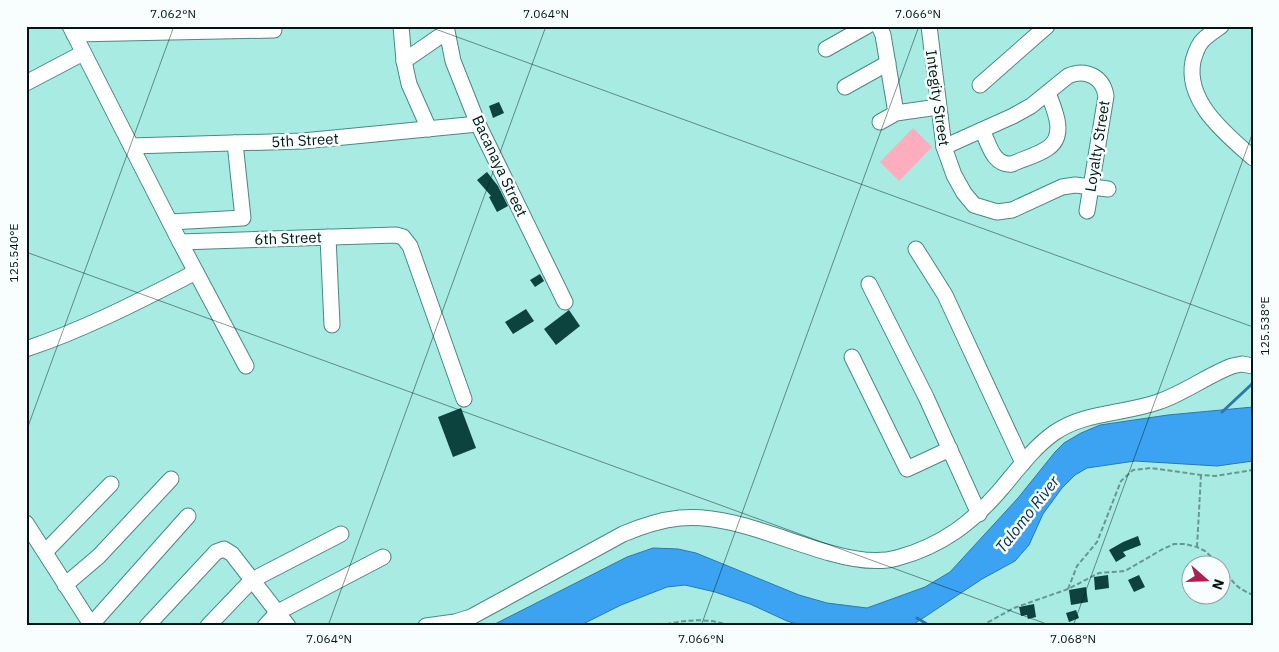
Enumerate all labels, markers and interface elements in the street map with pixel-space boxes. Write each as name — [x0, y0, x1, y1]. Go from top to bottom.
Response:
text: 7.062°N — [150, 6, 196, 21]
text: 7.064°N — [523, 6, 569, 21]
text: 7.066°N — [895, 6, 941, 21]
street label: Integity Street — [922, 49, 954, 147]
street label: Loyalty Street — [1080, 99, 1114, 193]
street label: Bacanaya Street — [468, 112, 532, 220]
street label: 5th Street — [271, 129, 339, 151]
text: 125.540°E — [6, 223, 21, 283]
street label: 6th Street — [254, 227, 322, 249]
text: 125.538°E — [1257, 296, 1272, 356]
water label: Talomo River — [991, 471, 1064, 556]
north arrow — [1182, 554, 1232, 604]
text: N — [1208, 577, 1228, 592]
text: 7.064°N — [306, 631, 352, 646]
text: 7.066°N — [678, 631, 724, 646]
text: 7.068°N — [1050, 631, 1096, 646]

